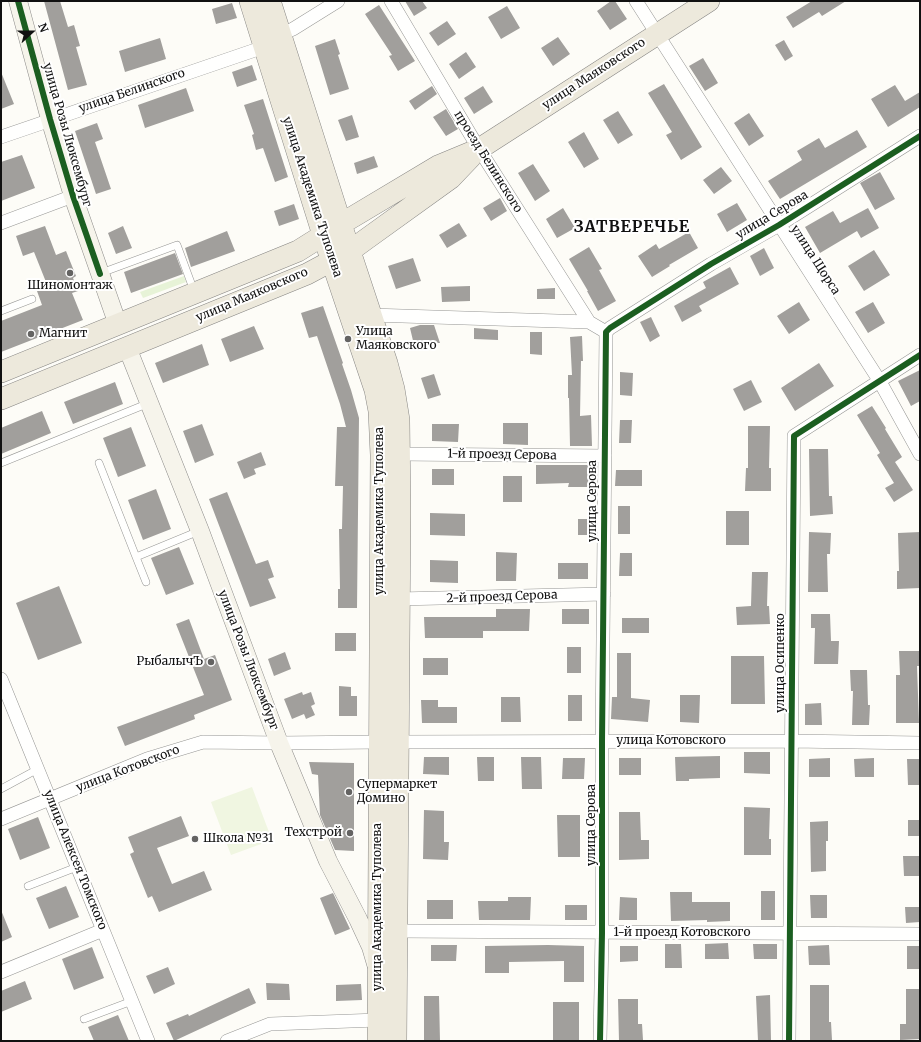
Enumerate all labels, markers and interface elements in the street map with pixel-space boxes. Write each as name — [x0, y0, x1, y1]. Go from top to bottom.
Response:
north arrow — [12, 12, 52, 52]
text: N — [35, 21, 51, 34]
street label: улица Маяковского — [540, 35, 648, 113]
street label: улица Розы Люксембург — [40, 61, 94, 209]
street label: улица Белинского — [77, 66, 187, 116]
street label: проезд Белинского — [451, 108, 525, 216]
street label: улица Академика Туполева — [279, 115, 345, 279]
street label: улица Серова — [733, 188, 811, 242]
district label: ЗАТВЕРЕЧЬЕ — [574, 217, 690, 237]
street label: улица Щорса — [787, 223, 843, 297]
street label: улица Маяковского — [194, 265, 310, 325]
marker: Шиномонтаж — [65, 268, 75, 278]
place label: Шиномонтаж — [27, 279, 113, 293]
place label: Улица Маяковского — [356, 325, 436, 353]
place label: Магнит — [39, 327, 87, 341]
marker: Магнит — [26, 329, 36, 339]
marker: Улица Маяковского — [343, 334, 353, 344]
street label: улица Академика Туполева — [373, 427, 387, 595]
street label: 1-й проезд Серова — [447, 447, 557, 463]
street label: улица Серова — [586, 460, 600, 542]
street label: улица Розы Люксембург — [215, 588, 281, 732]
street label: 2-й проезд Серова — [446, 588, 558, 606]
street label: улица Осипенко — [774, 613, 788, 713]
place label: РыбалычЪ — [137, 655, 203, 669]
marker: РыбалычЪ — [206, 657, 216, 667]
street label: улица Котовского — [616, 734, 726, 748]
street label: улица Котовского — [74, 743, 182, 795]
place label: Супермаркет Домино — [357, 778, 437, 806]
street label: улица Серова — [585, 784, 599, 866]
marker: Супермаркет Домино — [344, 787, 354, 797]
street label: улица Алексея Томского — [40, 788, 110, 932]
street label: улица Академика Туполева — [371, 823, 385, 991]
place label: Техстрой — [284, 826, 342, 840]
marker: Техстрой — [345, 828, 355, 838]
place label: Школа №31 — [203, 832, 274, 846]
marker: Школа №31 — [190, 834, 200, 844]
street label: 1-й проезд Котовского — [614, 926, 750, 940]

